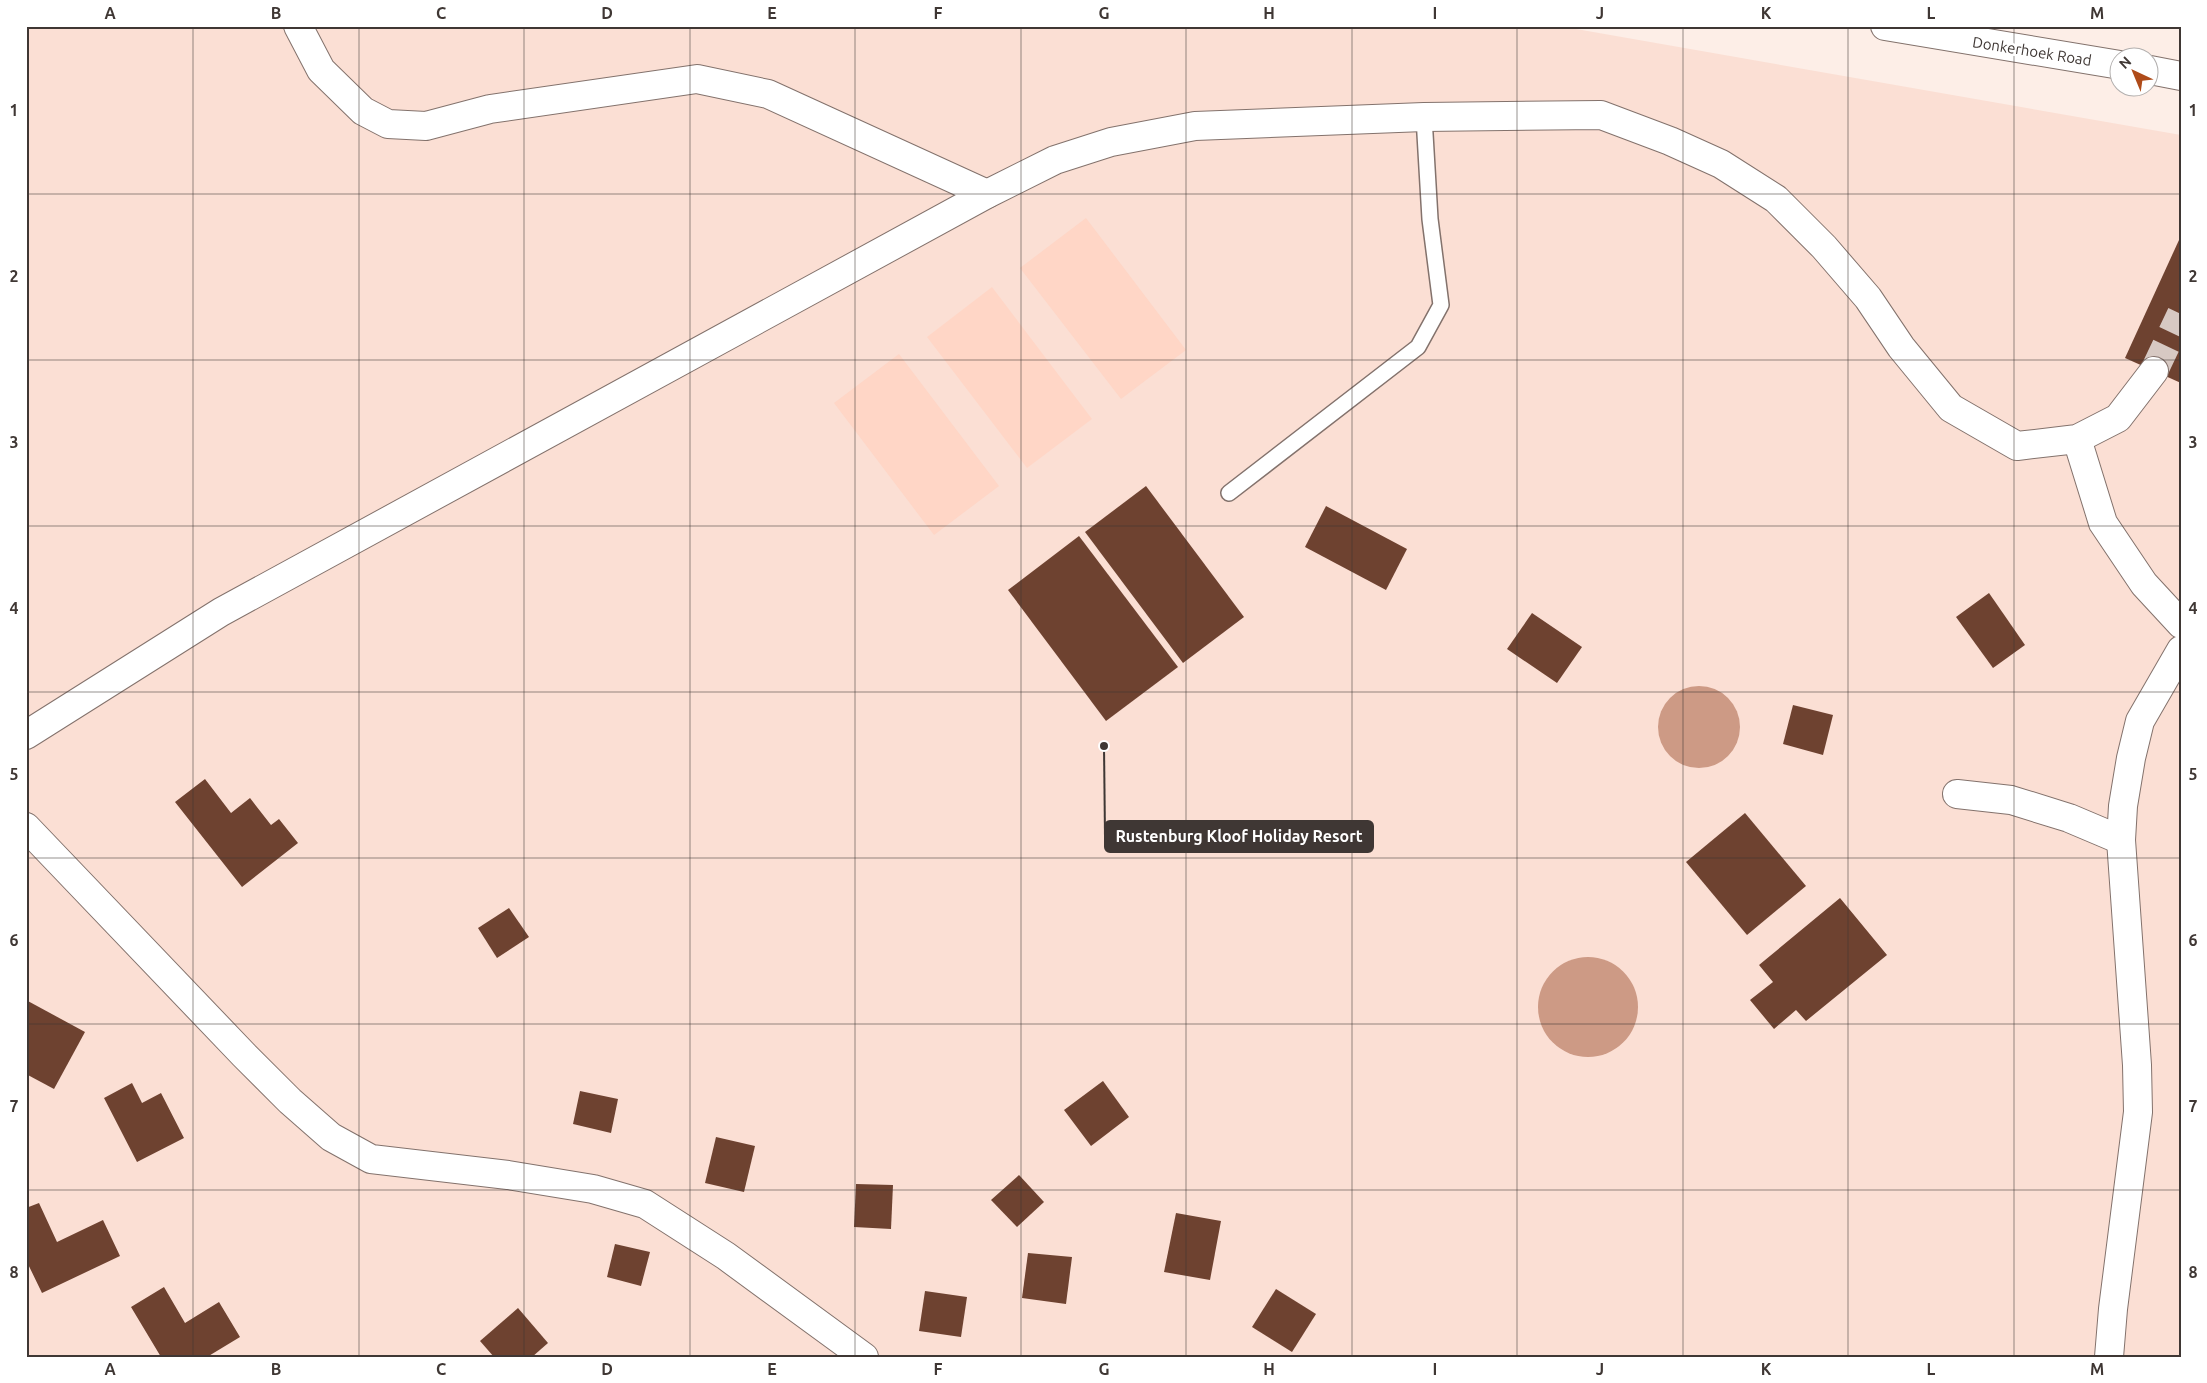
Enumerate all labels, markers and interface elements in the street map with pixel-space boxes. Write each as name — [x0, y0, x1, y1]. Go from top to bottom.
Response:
text: A — [104, 4, 116, 22]
text: B — [271, 4, 281, 22]
text: C — [436, 4, 446, 22]
text: D — [601, 4, 613, 22]
text: E — [767, 4, 777, 22]
text: F — [934, 4, 943, 22]
text: G — [1098, 4, 1110, 22]
text: H — [1263, 4, 1275, 22]
text: I — [1433, 4, 1437, 22]
text: J — [1596, 4, 1604, 22]
text: K — [1761, 4, 1772, 22]
text: L — [1927, 4, 1936, 22]
text: M — [2090, 4, 2104, 22]
street label: Donkerhoek Road — [1971, 33, 2093, 69]
north arrow — [2110, 48, 2160, 98]
text: N — [2116, 53, 2134, 72]
text: 1 — [9, 101, 19, 119]
text: 1 — [2188, 101, 2198, 119]
text: 2 — [9, 267, 19, 285]
text: 2 — [2188, 267, 2198, 285]
text: 3 — [9, 433, 19, 451]
text: 3 — [2188, 433, 2198, 451]
text: 4 — [9, 599, 19, 617]
text: 4 — [2188, 599, 2198, 617]
text: 5 — [9, 765, 19, 783]
text: 5 — [2188, 765, 2198, 783]
callout: Rustenburg Kloof Holiday Resort — [1105, 821, 1373, 852]
text: Rustenburg Kloof Holiday Resort — [1115, 827, 1363, 845]
text: 6 — [9, 931, 19, 949]
text: 6 — [2188, 931, 2198, 949]
text: 7 — [9, 1097, 19, 1115]
text: 7 — [2188, 1097, 2198, 1115]
text: 8 — [9, 1263, 19, 1281]
text: 8 — [2188, 1263, 2198, 1281]
text: A — [104, 1360, 116, 1378]
text: B — [271, 1360, 281, 1378]
text: C — [436, 1360, 446, 1378]
text: D — [601, 1360, 613, 1378]
text: E — [767, 1360, 777, 1378]
text: F — [934, 1360, 943, 1378]
text: G — [1098, 1360, 1110, 1378]
text: H — [1263, 1360, 1275, 1378]
text: I — [1433, 1360, 1437, 1378]
text: J — [1596, 1360, 1604, 1378]
text: K — [1761, 1360, 1772, 1378]
text: L — [1927, 1360, 1936, 1378]
text: M — [2090, 1360, 2104, 1378]

